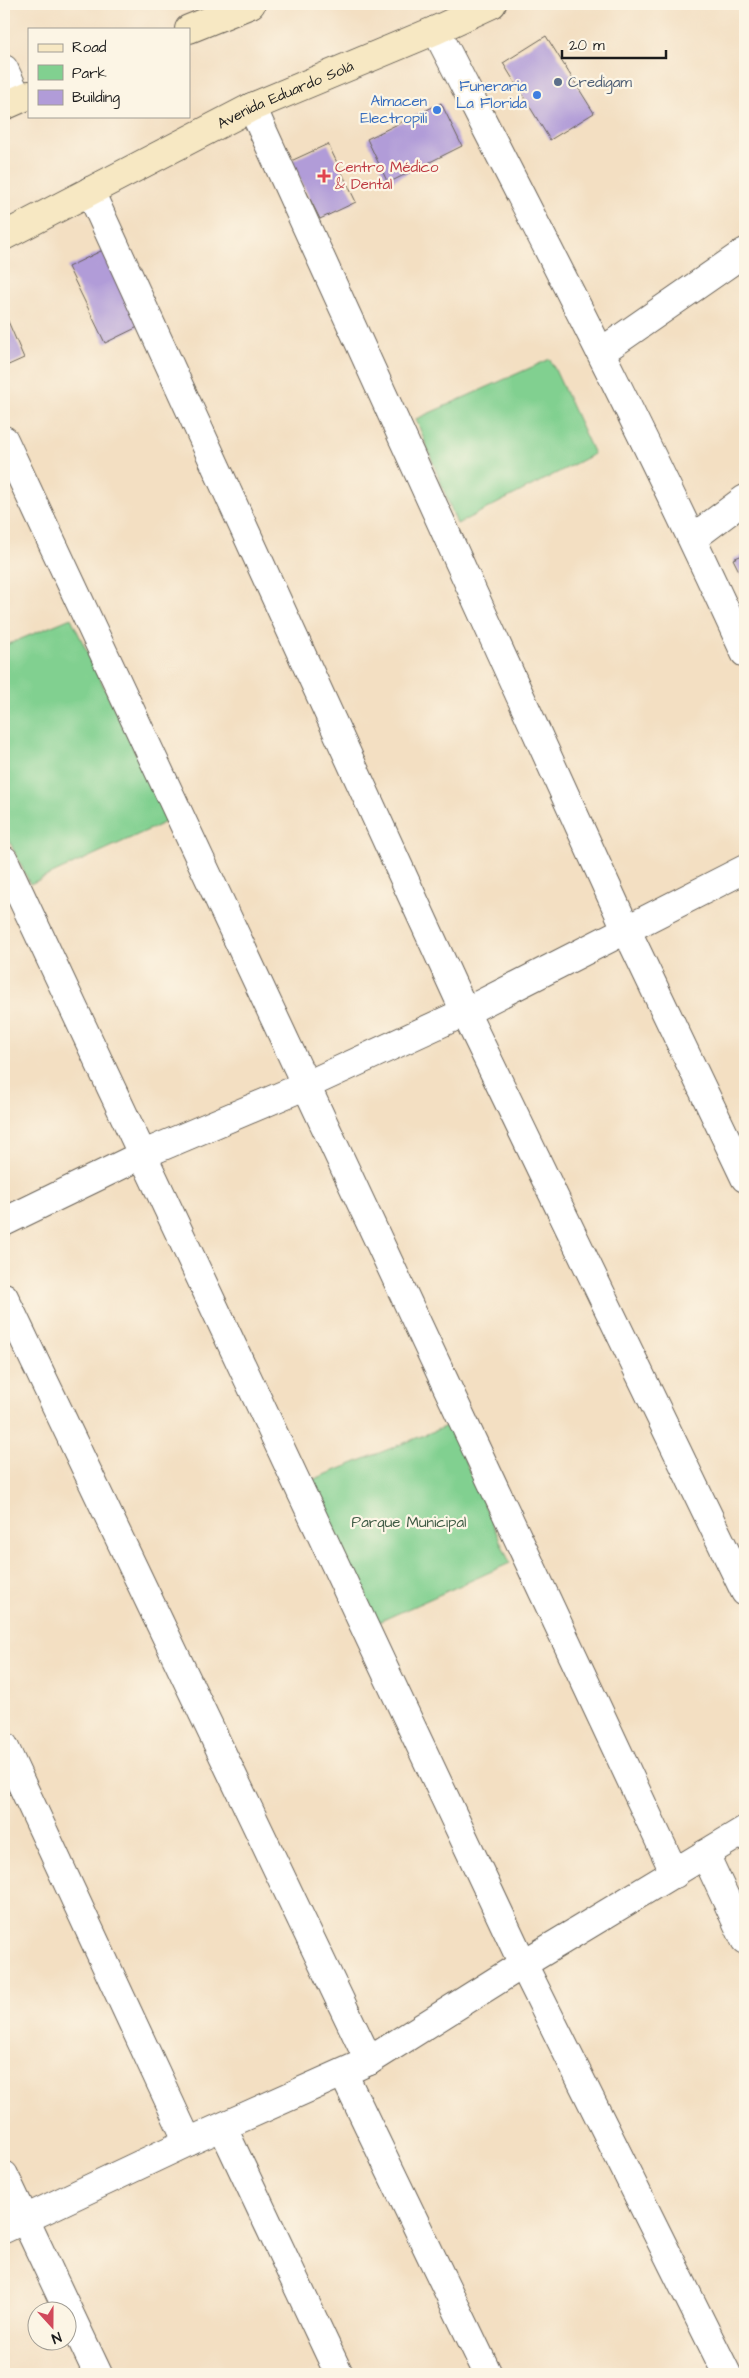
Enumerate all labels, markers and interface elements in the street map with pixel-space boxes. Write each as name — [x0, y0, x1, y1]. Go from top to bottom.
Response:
legend — [28, 28, 190, 118]
scale bar — [562, 28, 665, 60]
text: 20 m — [569, 35, 605, 56]
text: Road — [72, 37, 107, 58]
street label: Avenida Eduardo Solá — [213, 55, 357, 134]
text: Park — [72, 63, 107, 84]
place label: Credigam — [568, 72, 632, 94]
place label: Funeraria La Florida — [456, 76, 527, 114]
marker: Credigam — [552, 76, 564, 88]
text: Building — [72, 87, 120, 109]
marker: Funeraria La Florida — [531, 89, 543, 101]
place label: Almacen Electropili — [360, 91, 428, 129]
marker: Almacen Electropili — [431, 104, 443, 116]
place label: Centro Médico & Dental — [335, 157, 439, 195]
marker: Centro Médico & Dental — [317, 169, 331, 183]
park label: Parque Municipal — [352, 1512, 466, 1533]
north arrow — [28, 2300, 78, 2350]
text: N — [48, 2326, 64, 2348]

